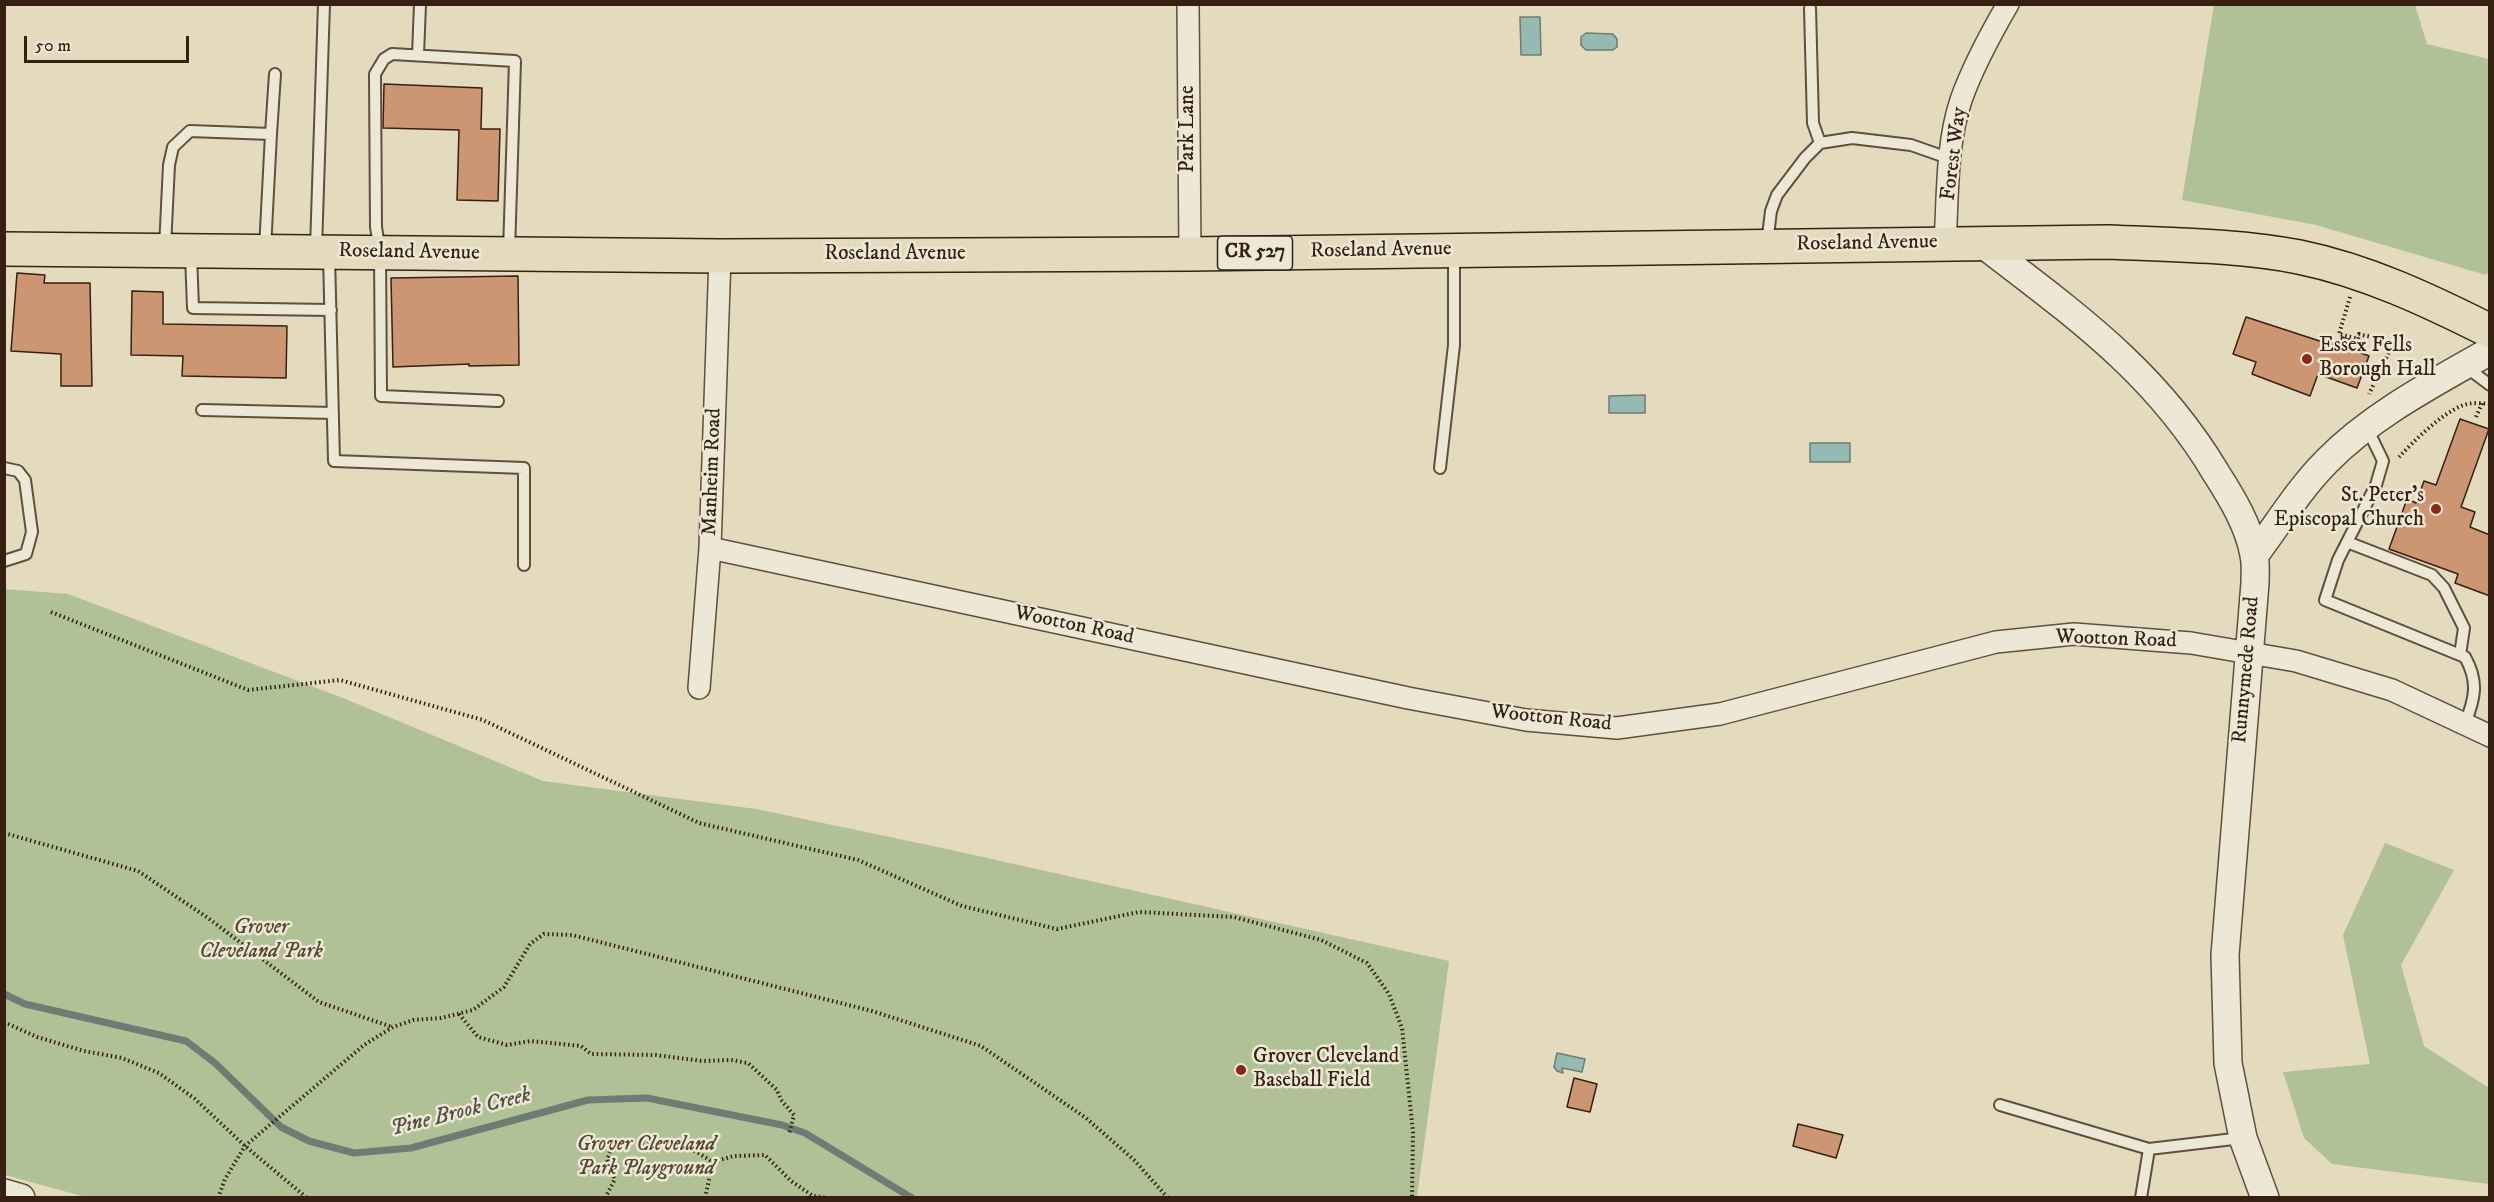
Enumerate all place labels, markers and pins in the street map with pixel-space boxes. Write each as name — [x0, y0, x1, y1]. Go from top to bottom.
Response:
place label: Essex Fells Borough Hall — [2319, 334, 2436, 384]
marker: Essex Fells Borough Hall — [2300, 352, 2314, 366]
place label: St. Peter's Episcopal Church — [2274, 484, 2424, 534]
marker: St. Peter's Episcopal Church — [2429, 502, 2443, 516]
place label: Grover Cleveland Baseball Field — [1253, 1045, 1399, 1095]
marker: Grover Cleveland Baseball Field — [1234, 1063, 1248, 1077]

